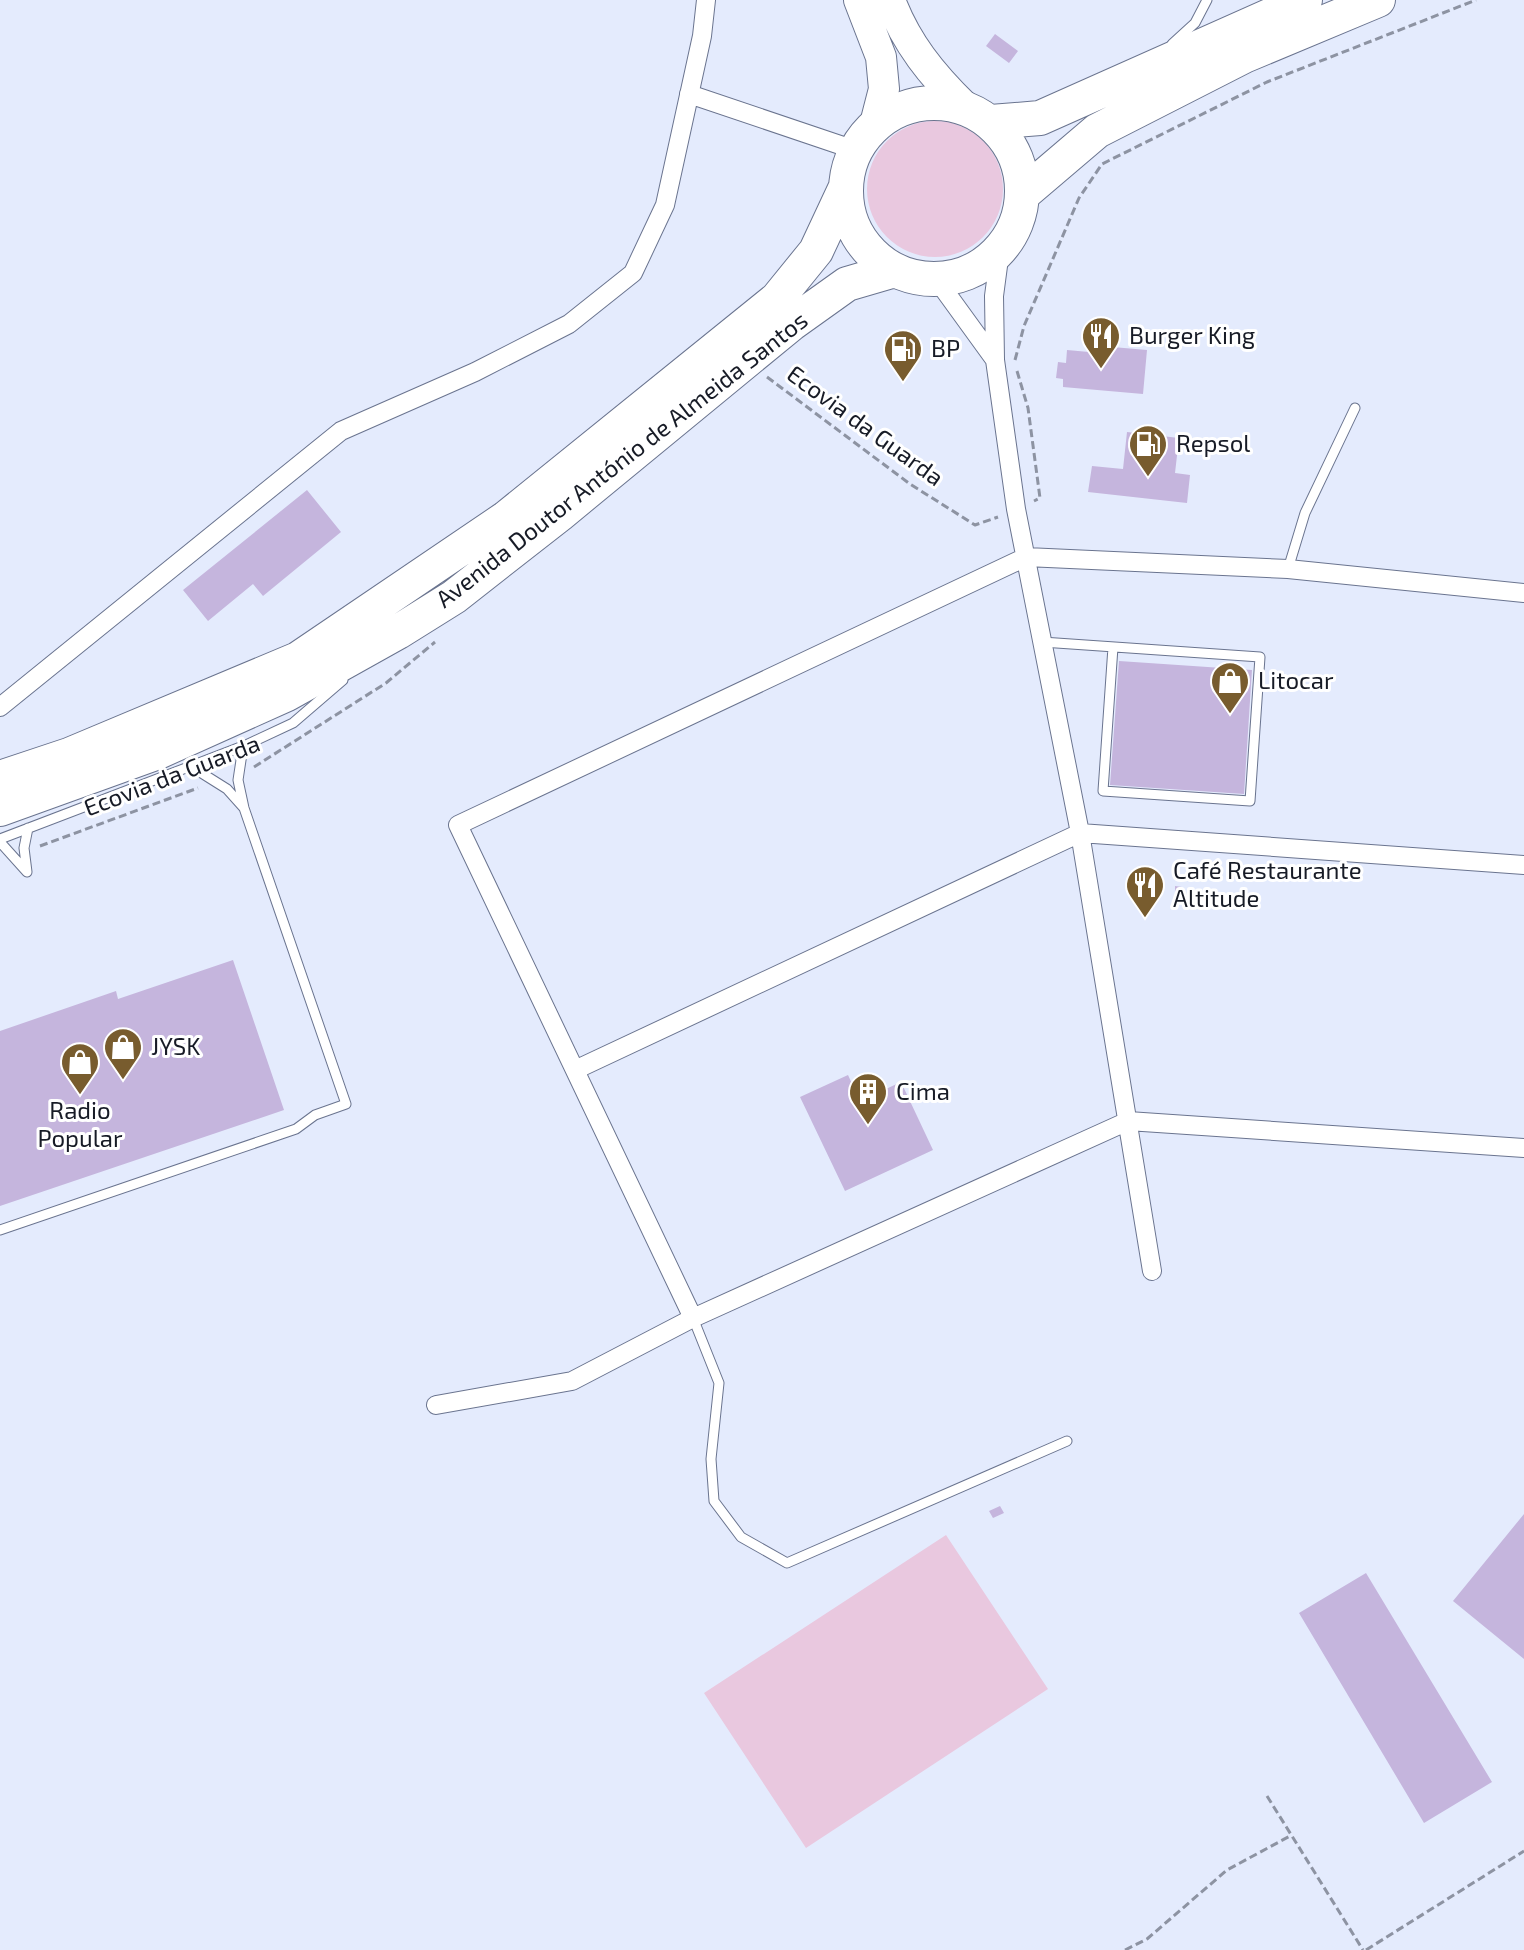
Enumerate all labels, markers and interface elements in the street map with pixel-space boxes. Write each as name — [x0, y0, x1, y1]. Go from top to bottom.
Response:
street label: Avenida Doutor António de Almeida Santos — [429, 305, 813, 613]
restaurant icon: Burger King — [1080, 315, 1122, 370]
place label: Burger King — [1129, 320, 1255, 349]
fuel station icon: BP — [882, 328, 924, 383]
place label: BP — [931, 333, 960, 362]
street label: Ecovia da Guarda — [782, 358, 950, 491]
fuel station icon: Repsol — [1127, 423, 1169, 478]
place label: Repsol — [1176, 428, 1250, 457]
shop icon: Litocar — [1209, 660, 1251, 715]
place label: Litocar — [1258, 665, 1334, 694]
street label: Ecovia da Guarda — [79, 728, 264, 822]
place label: Café Restaurante Altitude — [1173, 855, 1362, 912]
restaurant icon: Café Restaurante Altitude — [1124, 864, 1166, 919]
shop icon: JYSK — [102, 1026, 144, 1081]
place label: JYSK — [151, 1031, 200, 1060]
shop icon: Radio Popular — [59, 1041, 101, 1096]
building icon: Cima — [847, 1071, 889, 1126]
place label: Cima — [896, 1076, 950, 1105]
place label: Radio Popular — [37, 1095, 123, 1152]

